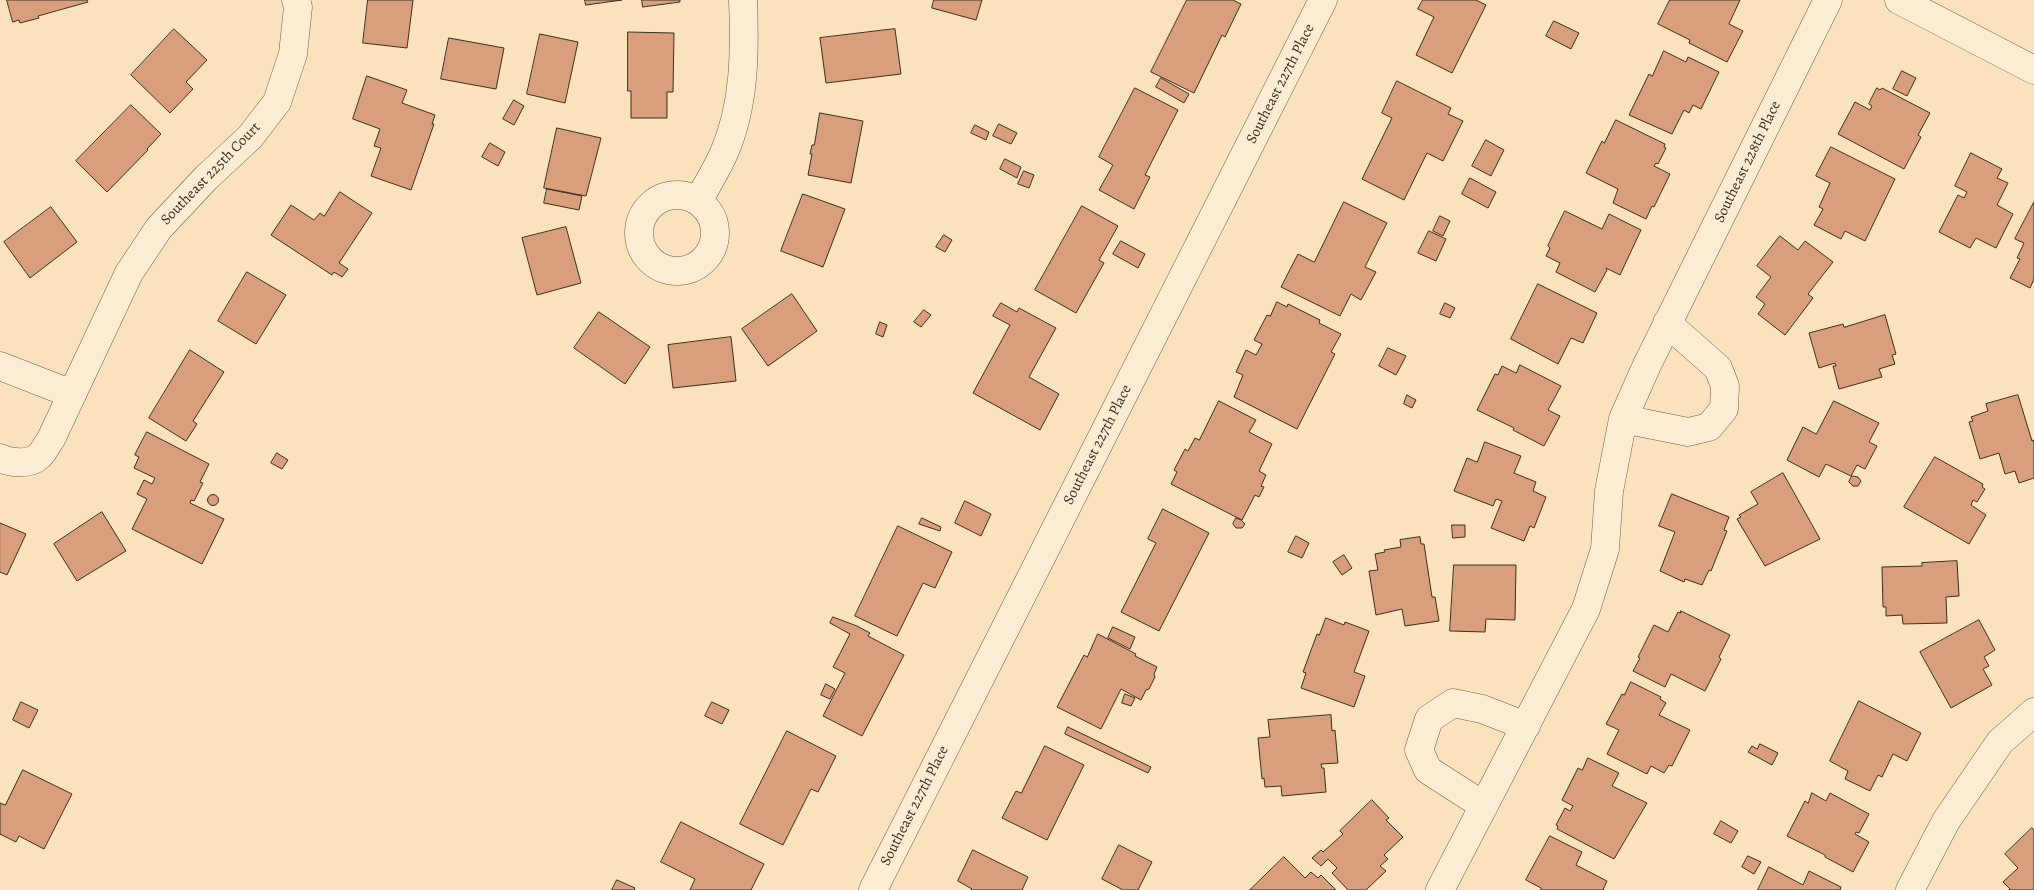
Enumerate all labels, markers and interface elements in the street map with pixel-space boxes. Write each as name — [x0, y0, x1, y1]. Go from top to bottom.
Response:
street label: Southeast 227th Place — [1243, 21, 1319, 147]
street label: Southeast 228th Place — [1711, 98, 1785, 226]
street label: Southeast 225th Court — [157, 119, 265, 229]
street label: Southeast 227th Place — [1060, 382, 1136, 508]
street label: Southeast 227th Place — [877, 743, 953, 869]

